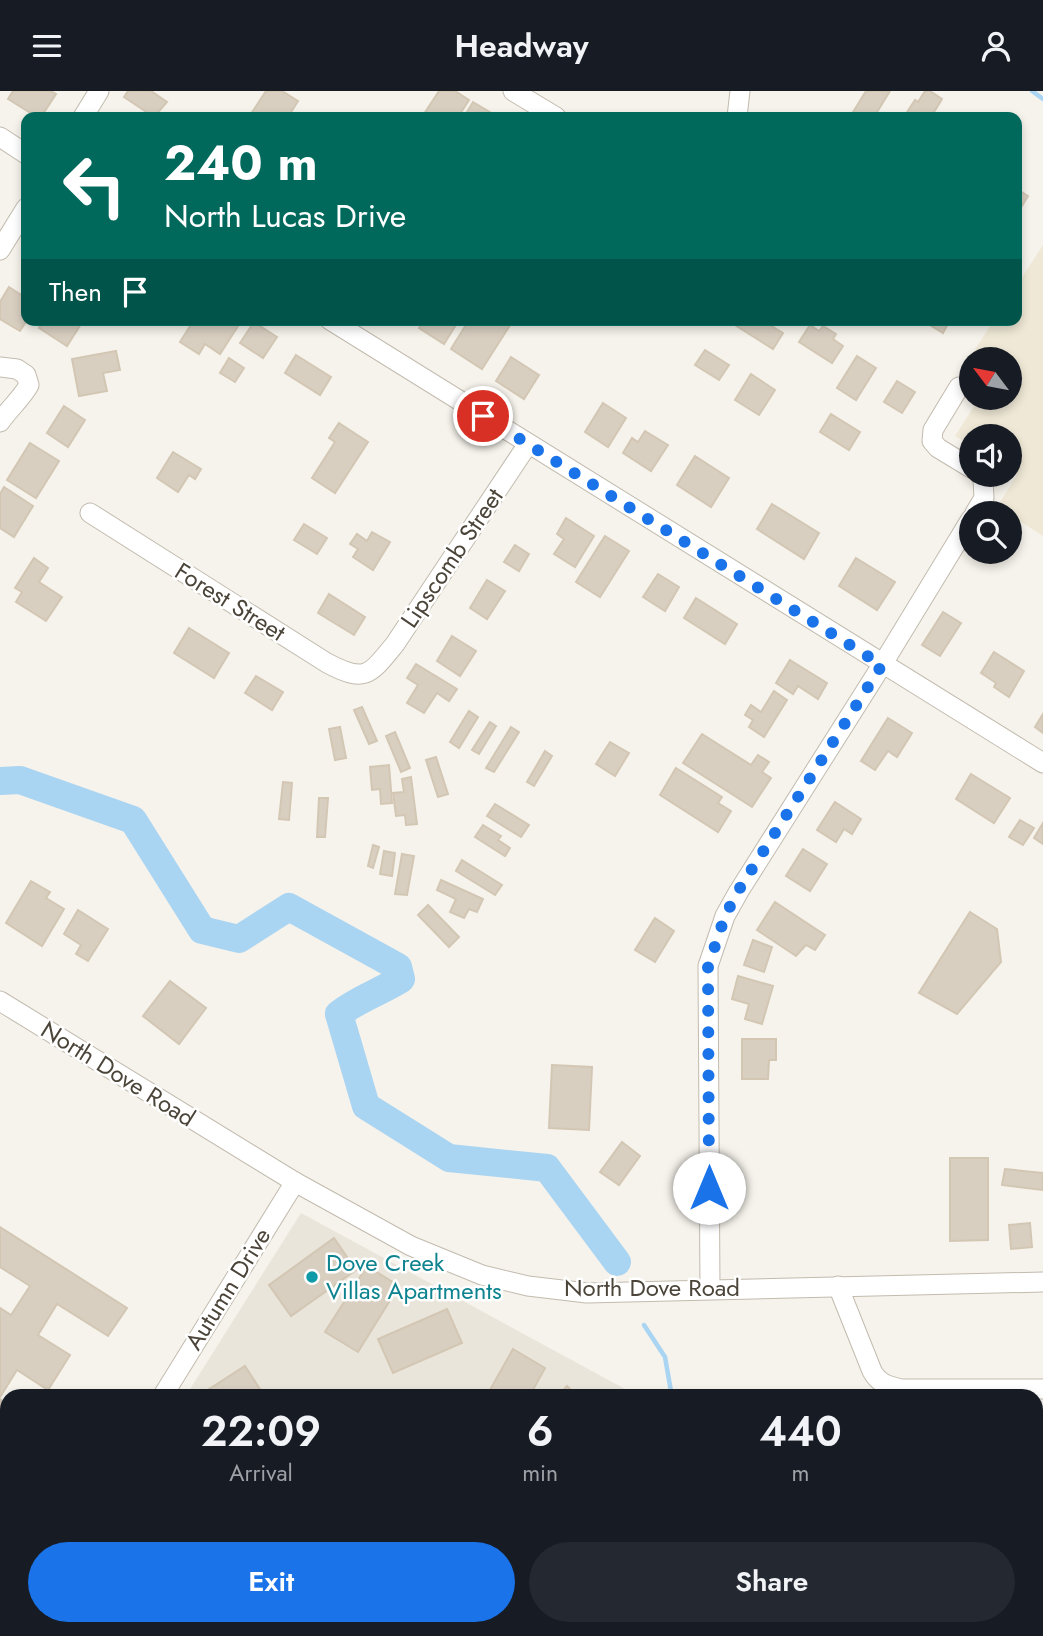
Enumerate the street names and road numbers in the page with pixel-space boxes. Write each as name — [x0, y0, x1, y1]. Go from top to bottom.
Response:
street label: Lipscomb Street — [392, 481, 511, 635]
street label: Forest Street — [168, 554, 293, 650]
street label: North Dove Road — [34, 1012, 202, 1135]
street label: Autumn Drive — [176, 1221, 279, 1357]
street label: North Dove Road — [564, 1270, 740, 1305]

